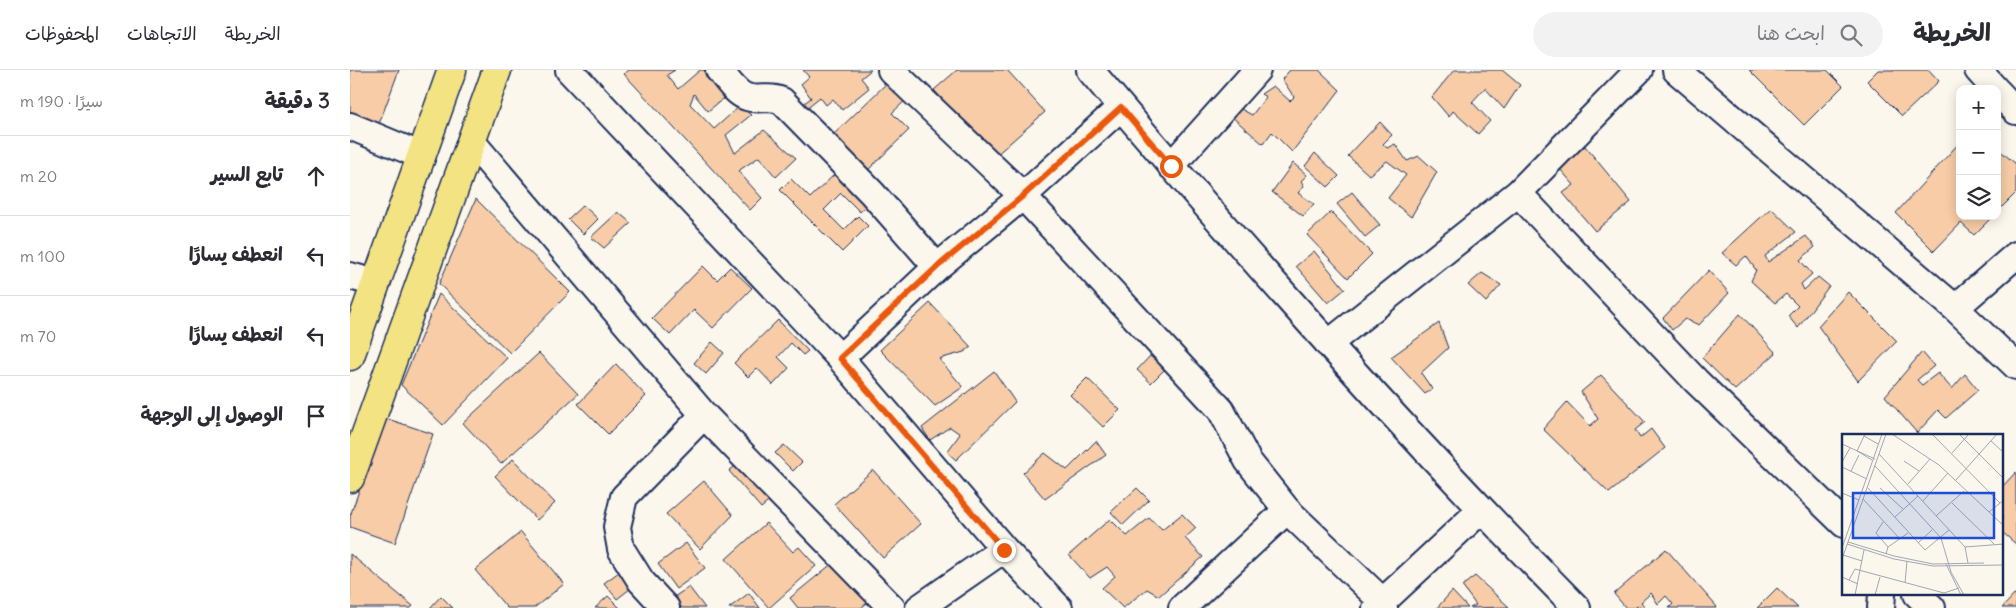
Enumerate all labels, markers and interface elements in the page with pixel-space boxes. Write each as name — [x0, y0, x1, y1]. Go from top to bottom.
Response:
search box — [1533, 12, 1883, 57]
text: الخريطة — [1913, 17, 1991, 47]
text: ابحث هنا — [1757, 21, 1825, 45]
icon: search — [1837, 21, 1865, 49]
text: المحفوظات — [25, 22, 99, 45]
text: الاتجاهات — [127, 22, 197, 45]
text: الخريطة — [225, 22, 281, 45]
map controls — [1956, 85, 2001, 220]
button: + — [1956, 85, 2001, 130]
text: 3 دقيقة — [265, 87, 330, 114]
text: سيرًا · 190 m — [20, 91, 103, 111]
button: − — [1956, 130, 2001, 175]
route start — [1160, 155, 1183, 178]
text: تابع السير — [211, 162, 283, 186]
icon: ahead — [302, 162, 330, 190]
text: 20 m — [20, 166, 57, 186]
button: layers — [1956, 175, 2001, 220]
text: انعطف يسارًا — [189, 242, 283, 266]
icon: left — [302, 242, 330, 270]
text: 100 m — [20, 246, 65, 266]
text: انعطف يسارًا — [189, 322, 283, 346]
icon: left — [302, 322, 330, 350]
text: 70 m — [20, 326, 56, 346]
text: الوصول إلى الوجهة — [140, 402, 283, 426]
icon: arrive — [302, 402, 330, 430]
inset map — [1842, 434, 2004, 596]
route end — [993, 539, 1016, 562]

